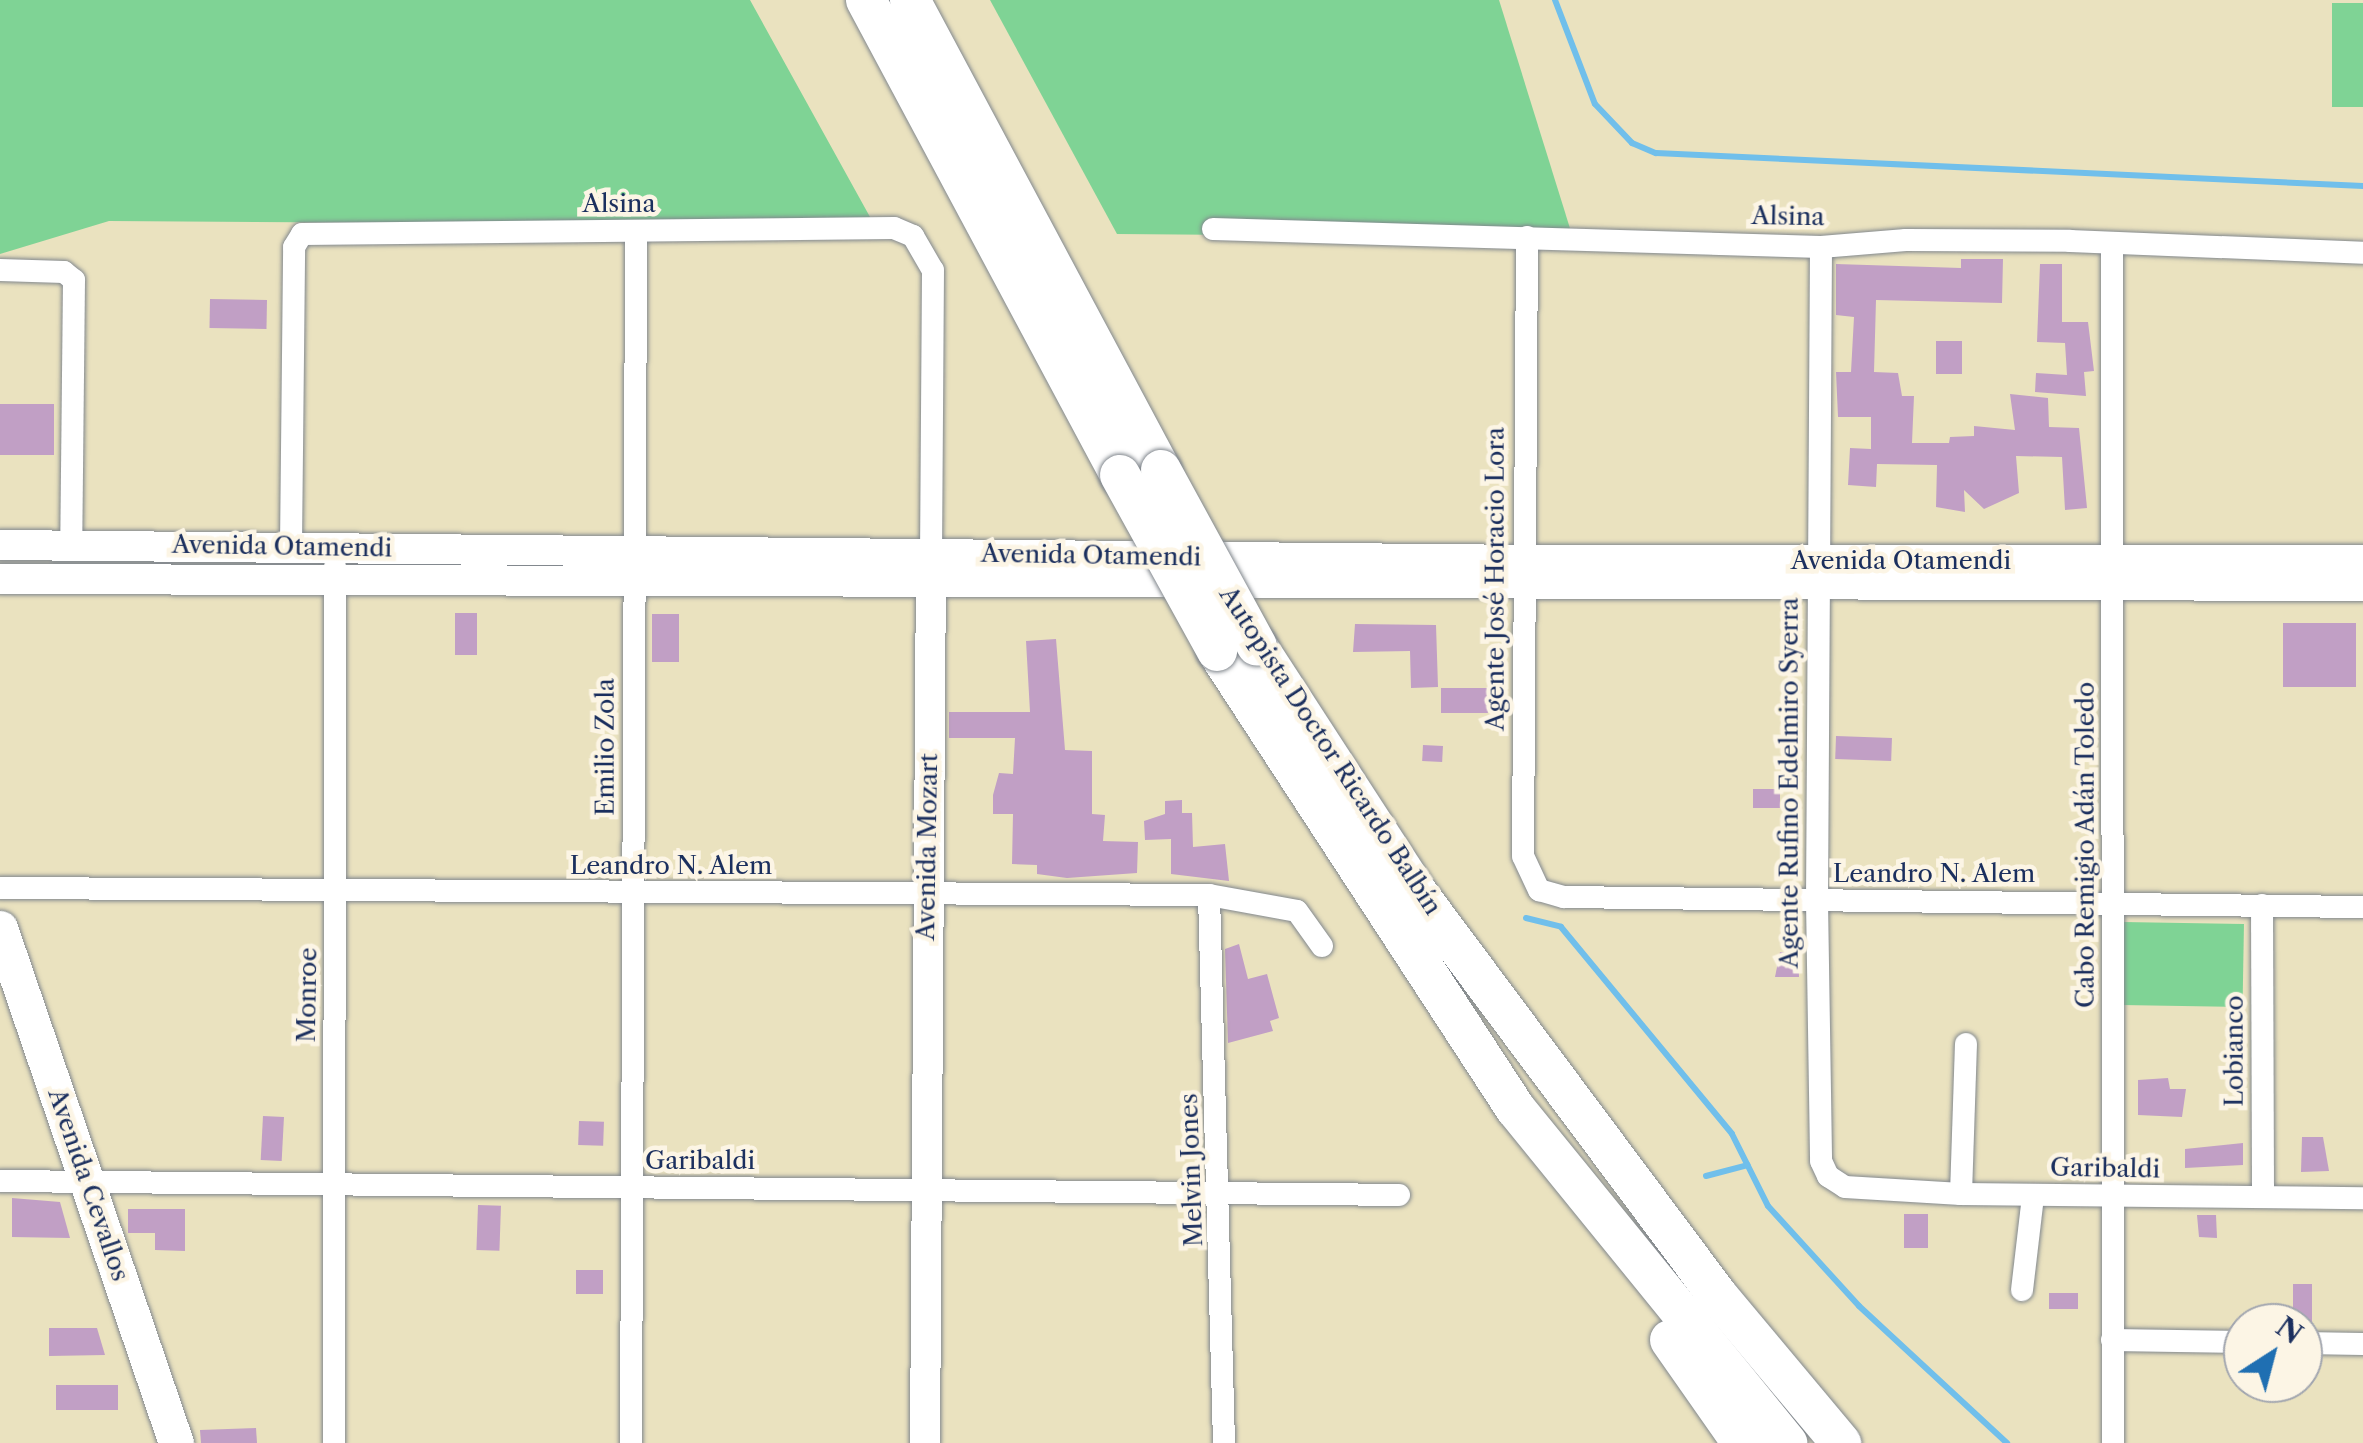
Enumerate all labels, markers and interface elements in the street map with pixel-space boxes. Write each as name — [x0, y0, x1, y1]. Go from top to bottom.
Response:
street label: Alsina — [582, 189, 656, 219]
street label: Alsina — [1751, 201, 1825, 233]
street label: Agente José Horacio Lora — [1481, 427, 1511, 731]
street label: Avenida Otamendi — [171, 530, 393, 564]
street label: Avenida Otamendi — [980, 539, 1202, 573]
street label: Avenida Otamendi — [1791, 546, 2011, 576]
street label: Autopista Doctor Ricardo Balbín — [1212, 581, 1448, 921]
street label: Agente Rufino Edelmiro Syerra — [1775, 598, 1805, 968]
street label: Emilio Zola — [591, 678, 621, 816]
street label: Cabo Remigio Adán Toledo — [2071, 681, 2101, 1009]
street label: Avenida Mozart — [911, 753, 945, 941]
street label: Leandro N. Alem — [569, 851, 773, 881]
street label: Leandro N. Alem — [1832, 859, 2036, 889]
street label: Monroe — [292, 947, 324, 1043]
street label: Lobianco — [2220, 995, 2250, 1107]
street label: Avenida Cevallos — [41, 1085, 135, 1285]
street label: Melvin Jones — [1174, 1093, 1210, 1247]
street label: Garibaldi — [645, 1146, 755, 1176]
street label: Garibaldi — [2050, 1153, 2160, 1185]
north arrow — [2223, 1303, 2323, 1403]
text: N — [2270, 1309, 2309, 1351]

